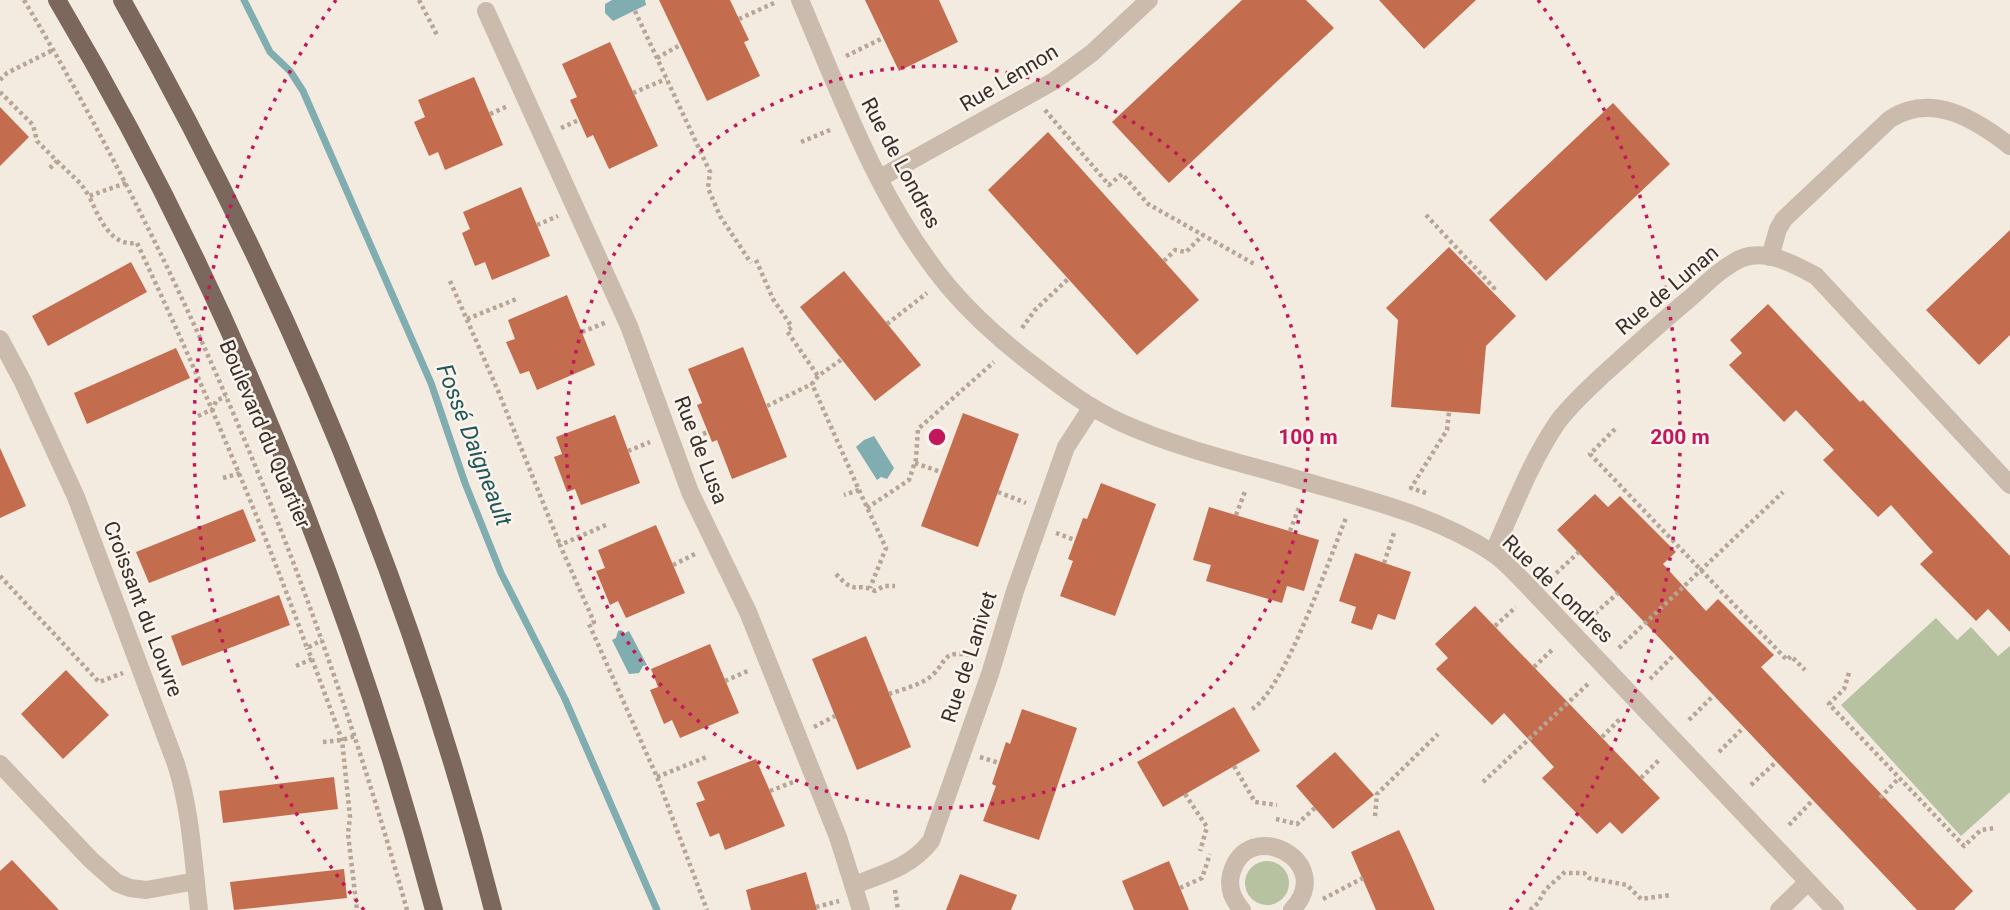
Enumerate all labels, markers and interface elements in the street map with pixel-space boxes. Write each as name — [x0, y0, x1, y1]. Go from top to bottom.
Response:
street label: Rue Lennon — [956, 39, 1062, 117]
street label: Rue de Londres — [856, 93, 946, 233]
street label: Rue de Lunan — [1611, 240, 1723, 340]
street label: Boulevard du Quartier — [214, 336, 316, 532]
water label: Fossé Daigneault — [431, 360, 518, 530]
street label: Rue de Lusa — [669, 393, 733, 507]
centre of rings — [925, 425, 949, 449]
text: 100 m — [1278, 425, 1338, 449]
text: 200 m — [1650, 425, 1710, 449]
street label: Croissant du Louvre — [98, 518, 188, 700]
street label: Rue de Londres — [1498, 530, 1618, 648]
street label: Rue de Lanivet — [936, 588, 1002, 726]

